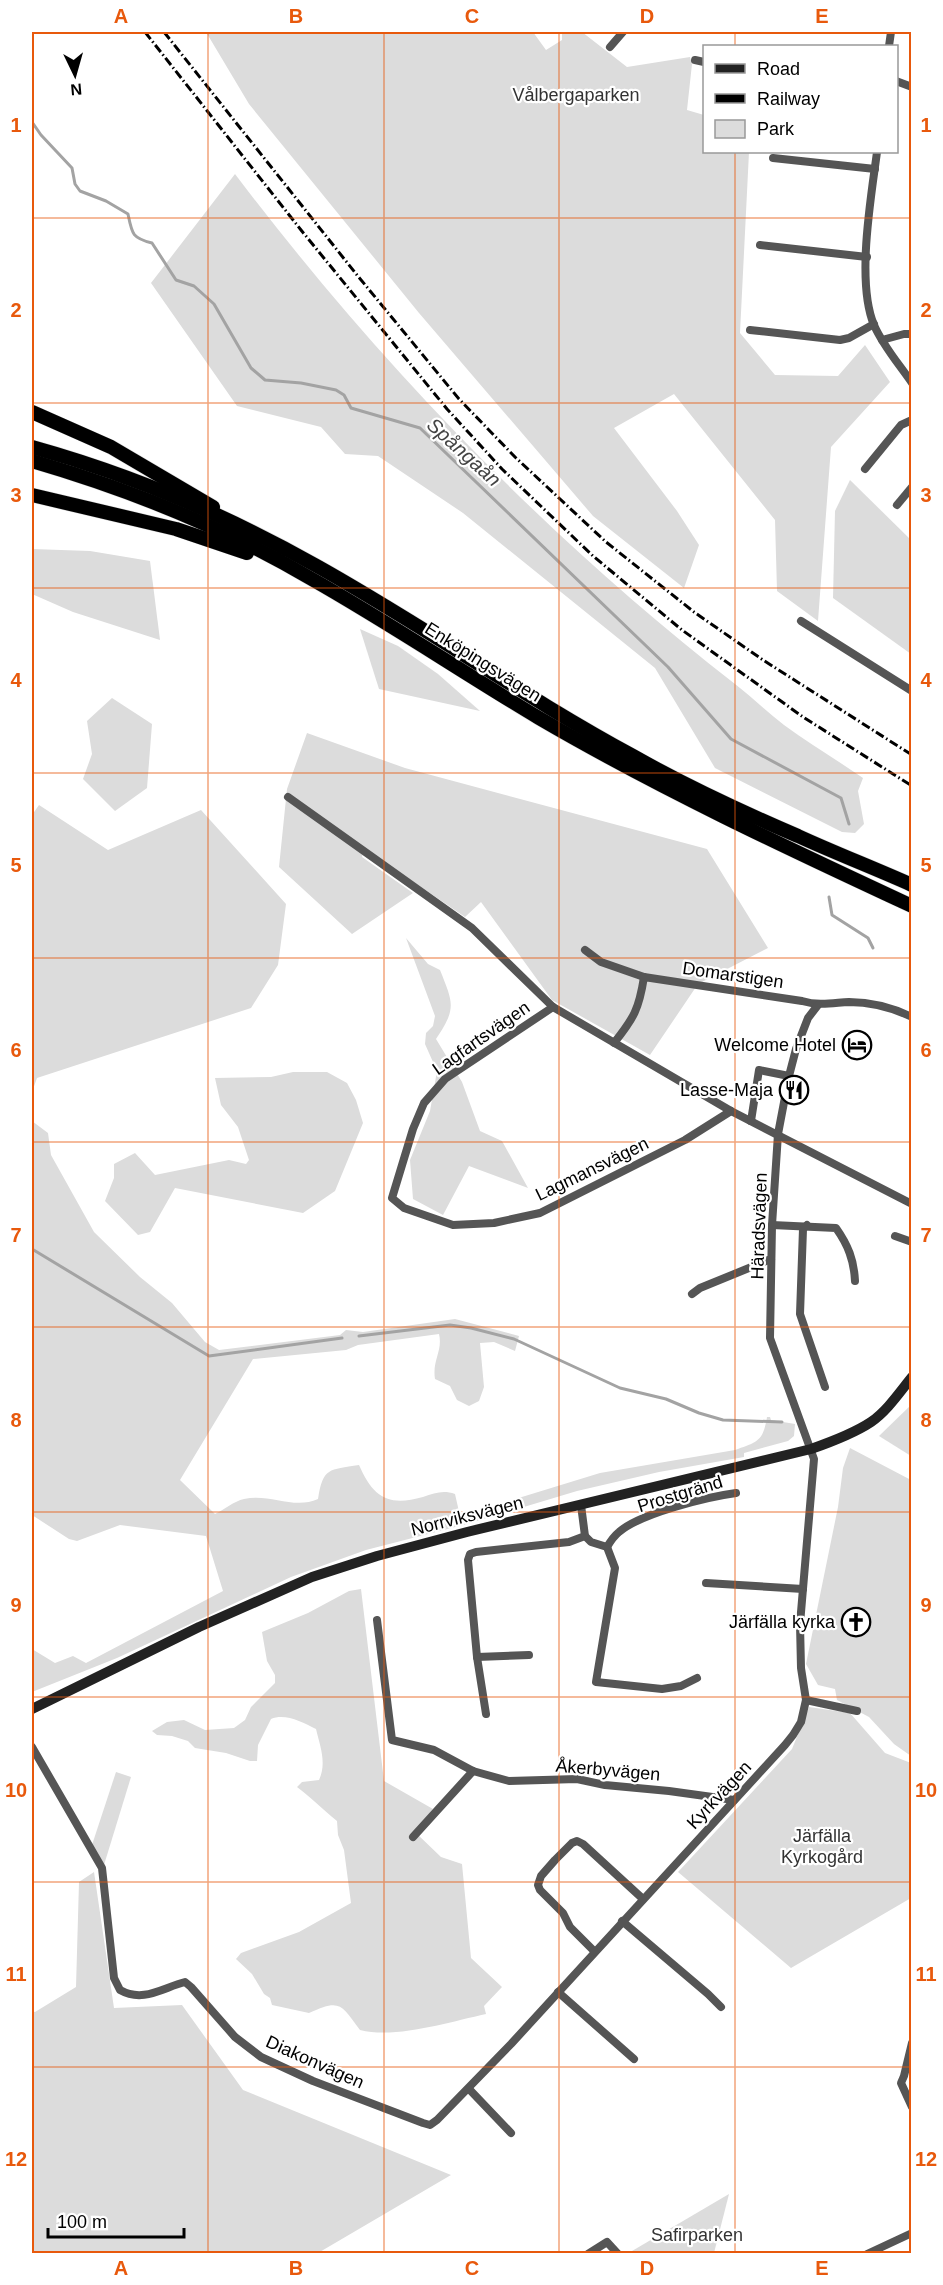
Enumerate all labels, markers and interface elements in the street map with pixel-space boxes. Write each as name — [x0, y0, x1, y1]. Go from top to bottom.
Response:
text: A — [114, 5, 128, 27]
text: B — [289, 5, 303, 27]
text: C — [465, 5, 479, 27]
text: D — [640, 5, 654, 27]
text: E — [815, 5, 829, 27]
north arrow — [45, 45, 105, 105]
legend — [703, 45, 898, 153]
text: Road — [757, 59, 800, 79]
text: N — [70, 80, 83, 98]
park label: Vålbergaparken — [512, 85, 640, 105]
text: Railway — [757, 89, 820, 109]
text: 1 — [10, 114, 22, 136]
text: 1 — [920, 114, 932, 136]
text: Park — [757, 119, 795, 139]
text: 2 — [10, 299, 22, 321]
text: 2 — [920, 299, 932, 321]
water label: Spångaån — [423, 413, 505, 491]
text: 3 — [10, 484, 22, 506]
text: 3 — [920, 484, 932, 506]
street label: Enköpingsvägen — [421, 618, 545, 706]
text: 4 — [10, 669, 22, 691]
text: 4 — [920, 669, 932, 691]
text: 5 — [10, 854, 22, 876]
text: 5 — [920, 854, 932, 876]
street label: Domarstigen — [681, 958, 785, 992]
street label: Lagfartsvägen — [429, 997, 533, 1079]
hotel icon: Welcome Hotel — [841, 1029, 873, 1061]
place label: Welcome Hotel — [714, 1035, 836, 1055]
text: 6 — [10, 1039, 22, 1061]
text: 6 — [920, 1039, 932, 1061]
restaurant icon: Lasse-Maja — [778, 1074, 810, 1106]
place label: Lasse-Maja — [680, 1080, 774, 1100]
street label: Lagmansvägen — [532, 1133, 652, 1205]
street label: Häradsvägen — [747, 1172, 771, 1280]
text: 7 — [10, 1224, 22, 1246]
text: 7 — [920, 1224, 932, 1246]
text: 8 — [10, 1409, 22, 1431]
text: 8 — [920, 1409, 932, 1431]
street label: Prostgränd — [635, 1472, 725, 1516]
street label: Norrviksvägen — [409, 1492, 525, 1540]
text: 9 — [10, 1594, 22, 1616]
text: 9 — [920, 1594, 932, 1616]
church icon: Järfälla kyrka — [840, 1606, 872, 1638]
place label: Järfälla kyrka — [729, 1612, 836, 1632]
street label: Åkerbyvägen — [555, 1755, 661, 1785]
street label: Kyrkvägen — [683, 1757, 755, 1833]
text: 10 — [5, 1779, 27, 1801]
text: 10 — [915, 1779, 937, 1801]
park label: Järfälla Kyrkogård — [781, 1826, 863, 1867]
text: 11 — [5, 1963, 27, 1985]
text: 11 — [915, 1963, 937, 1985]
street label: Diakonvägen — [263, 2031, 367, 2093]
text: 12 — [5, 2148, 27, 2170]
text: 12 — [915, 2148, 937, 2170]
scale bar — [48, 2201, 184, 2239]
text: 100 m — [57, 2212, 107, 2232]
park label: Safirparken — [651, 2225, 743, 2245]
text: A — [114, 2257, 128, 2279]
text: B — [289, 2257, 303, 2279]
text: C — [465, 2257, 479, 2279]
text: D — [640, 2257, 654, 2279]
text: E — [815, 2257, 829, 2279]

